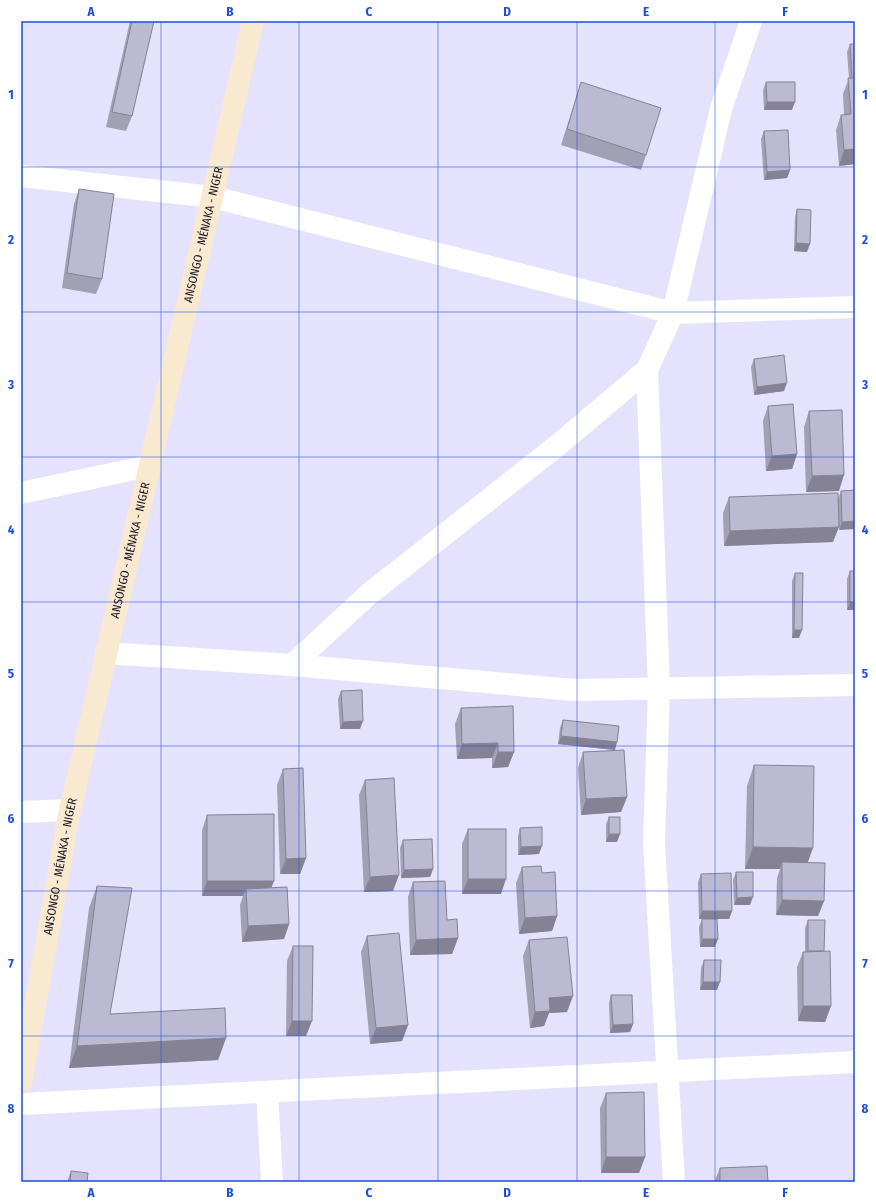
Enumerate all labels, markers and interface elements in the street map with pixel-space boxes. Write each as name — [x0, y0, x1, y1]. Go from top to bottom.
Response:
text: A — [86, 4, 95, 19]
text: B — [226, 4, 234, 19]
text: C — [366, 4, 373, 19]
text: D — [503, 4, 511, 19]
text: E — [643, 4, 649, 19]
text: F — [782, 4, 788, 19]
text: 1 — [8, 87, 14, 102]
text: 1 — [862, 87, 868, 102]
street label: ANSONGO - MÉNAKA - NIGER — [181, 165, 226, 304]
text: 2 — [7, 232, 14, 247]
text: 2 — [861, 232, 868, 247]
text: 3 — [7, 377, 14, 392]
text: 3 — [861, 377, 868, 392]
street label: ANSONGO - MÉNAKA - NIGER — [108, 481, 153, 620]
text: 4 — [8, 522, 15, 537]
text: 4 — [862, 522, 869, 537]
text: 5 — [8, 666, 14, 681]
text: 5 — [862, 666, 868, 681]
street label: ANSONGO - MÉNAKA - NIGER — [41, 796, 80, 936]
text: 6 — [8, 811, 15, 826]
text: 6 — [862, 811, 869, 826]
text: 7 — [8, 956, 14, 971]
text: 7 — [862, 956, 868, 971]
text: 8 — [8, 1101, 15, 1116]
text: 8 — [862, 1101, 869, 1116]
text: A — [86, 1185, 95, 1200]
text: B — [226, 1185, 234, 1200]
text: C — [366, 1185, 373, 1200]
text: D — [503, 1185, 511, 1200]
text: E — [643, 1185, 649, 1200]
text: F — [782, 1185, 788, 1200]

